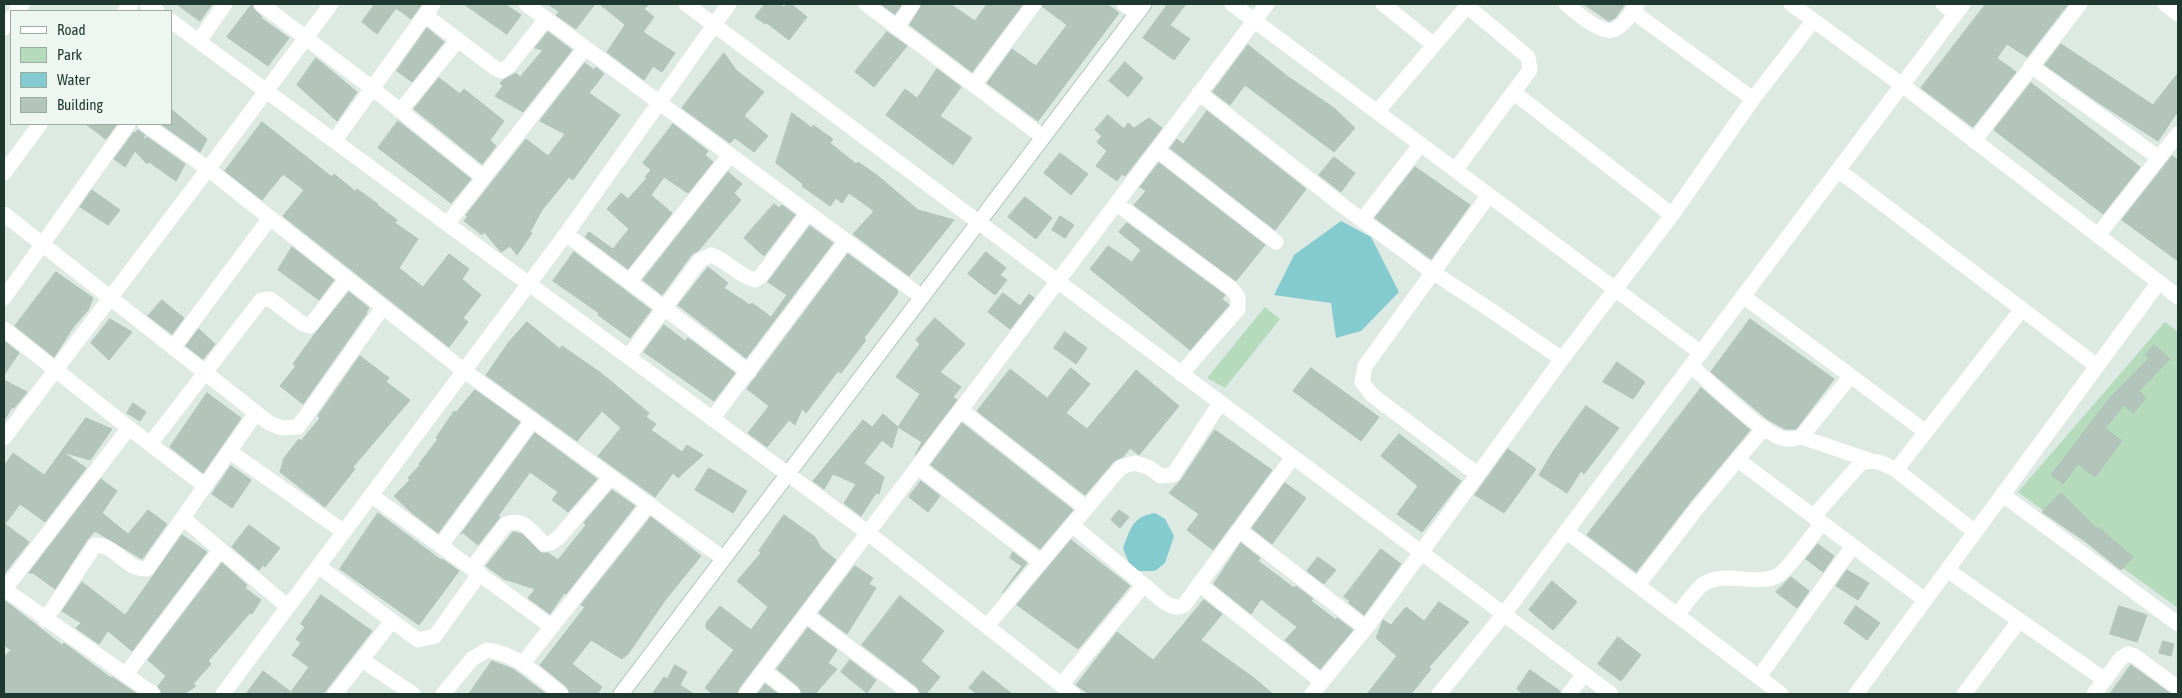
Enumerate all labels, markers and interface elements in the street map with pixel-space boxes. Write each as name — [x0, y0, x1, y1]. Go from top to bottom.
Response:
legend — [10, 10, 172, 125]
text: Road — [57, 21, 86, 38]
text: Park — [57, 46, 82, 63]
text: Water — [57, 71, 90, 88]
text: Building — [57, 96, 103, 113]

